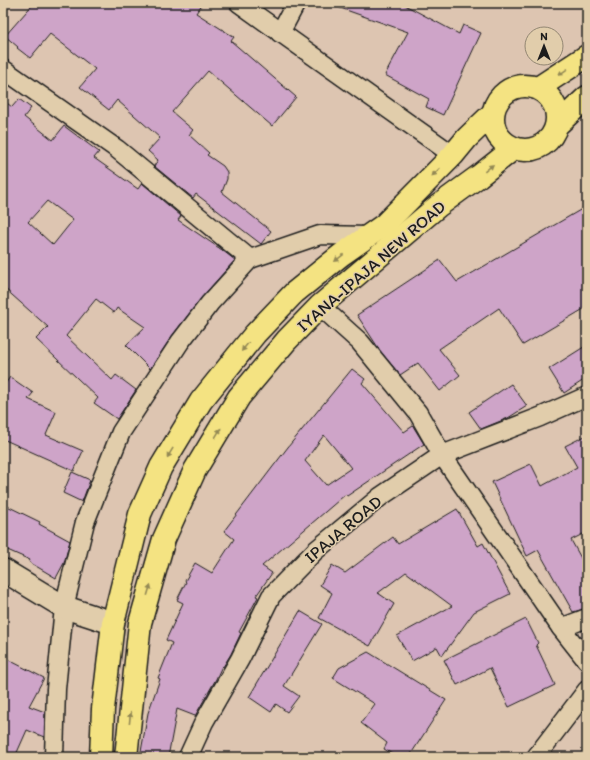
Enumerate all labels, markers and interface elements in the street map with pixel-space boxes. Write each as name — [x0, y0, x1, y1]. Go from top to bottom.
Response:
north arrow — [524, 26, 564, 66]
text: N — [540, 30, 548, 43]
one-way arrow — [558, 68, 568, 76]
one-way arrow — [484, 164, 494, 173]
one-way arrow — [431, 167, 441, 177]
street label: IYANA-IPAJA NEW ROAD — [293, 196, 449, 336]
one-way arrow — [333, 253, 344, 262]
one-way arrow — [240, 342, 249, 352]
one-way arrow — [214, 427, 221, 439]
one-way arrow — [166, 447, 173, 459]
street label: IPAJA ROAD — [300, 491, 386, 567]
one-way arrow — [146, 584, 152, 596]
one-way arrow — [126, 712, 133, 724]

